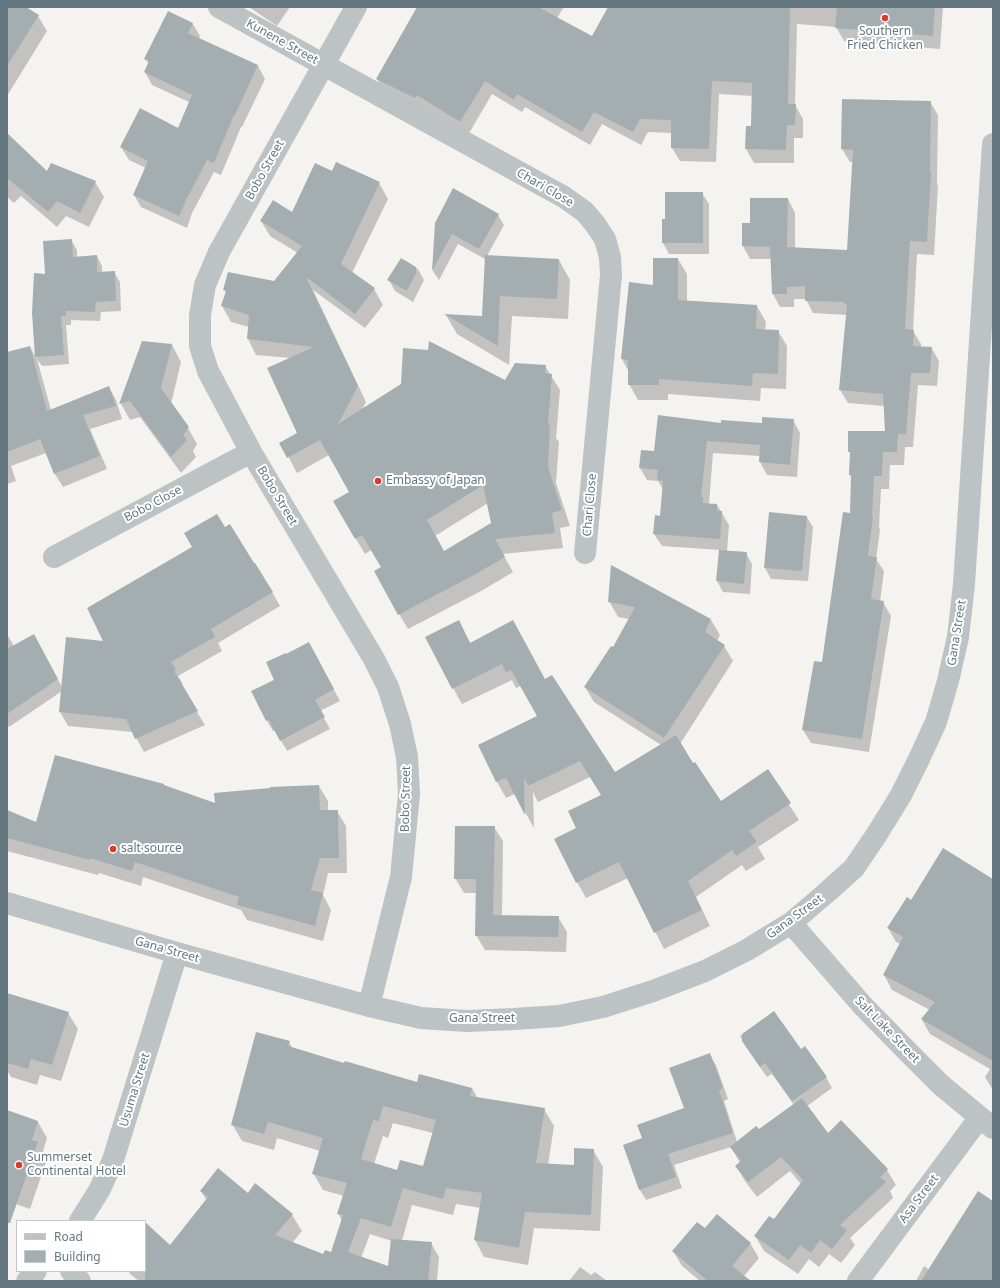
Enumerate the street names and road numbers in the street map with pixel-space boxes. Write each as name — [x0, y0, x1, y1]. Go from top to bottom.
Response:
street label: Kunene Street — [244, 16, 320, 68]
street label: Bobo Street — [243, 138, 287, 202]
street label: Chari Close — [514, 166, 576, 210]
street label: Bobo Street — [254, 464, 300, 528]
street label: Chari Close — [580, 473, 600, 537]
street label: Bobo Close — [122, 483, 184, 525]
street label: Gana Street — [945, 599, 969, 667]
street label: Bobo Street — [398, 766, 414, 832]
street label: Gana Street — [764, 892, 826, 942]
street label: Gana Street — [133, 934, 201, 966]
street label: Salt Lake Street — [852, 994, 922, 1066]
street label: Gana Street — [449, 1012, 515, 1026]
street label: Usuma Street — [117, 1051, 153, 1129]
street label: Asa Street — [896, 1172, 942, 1226]

